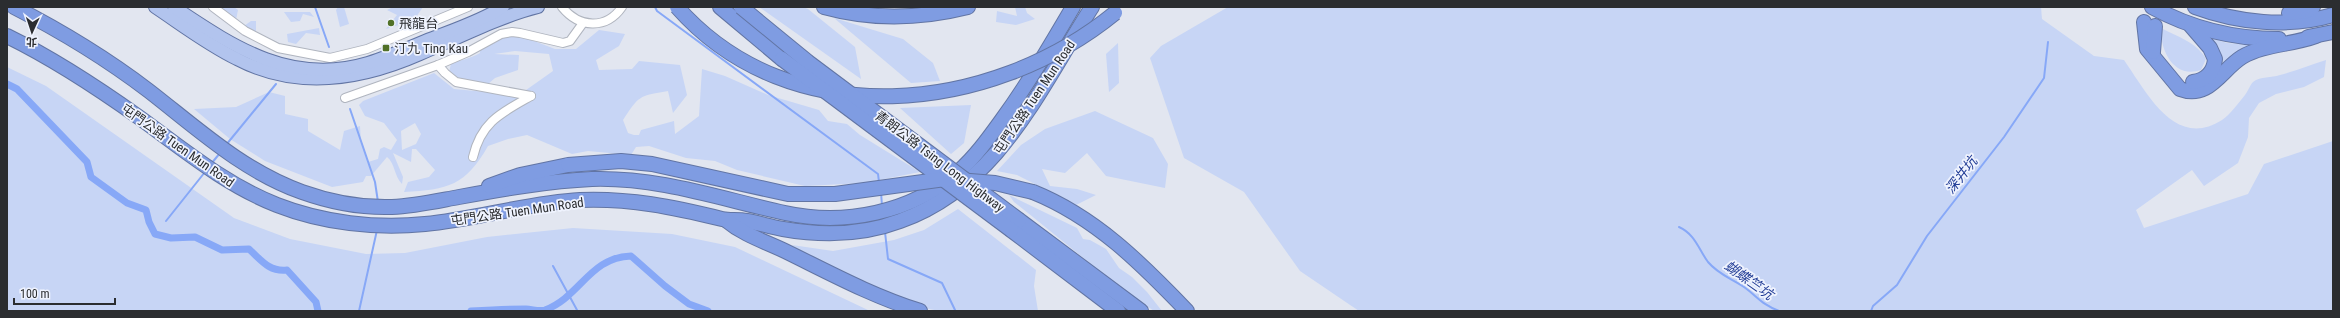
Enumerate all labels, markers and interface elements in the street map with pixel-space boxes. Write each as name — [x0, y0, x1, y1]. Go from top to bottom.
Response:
north arrow — [12, 12, 52, 52]
place label: 飛龍台 — [399, 16, 438, 31]
marker: 飛龍台 — [386, 18, 396, 28]
text: 北 — [26, 35, 37, 48]
street label: 屯門公路 Tuen Mun Road — [991, 37, 1078, 157]
place label: 汀九 Ting Kau — [394, 41, 468, 56]
marker: 汀九 Ting Kau — [381, 43, 391, 53]
street label: 屯門公路 Tuen Mun Road — [118, 101, 237, 190]
street label: 青朗公路 Tsing Long Highway — [872, 108, 1008, 215]
water label: 深井坑 — [1942, 152, 1981, 196]
street label: 屯門公路 Tuen Mun Road — [450, 195, 585, 228]
water label: 蝴蝶竺坑 — [1721, 257, 1778, 304]
scale bar — [14, 280, 115, 306]
text: 100 m — [20, 287, 50, 301]

